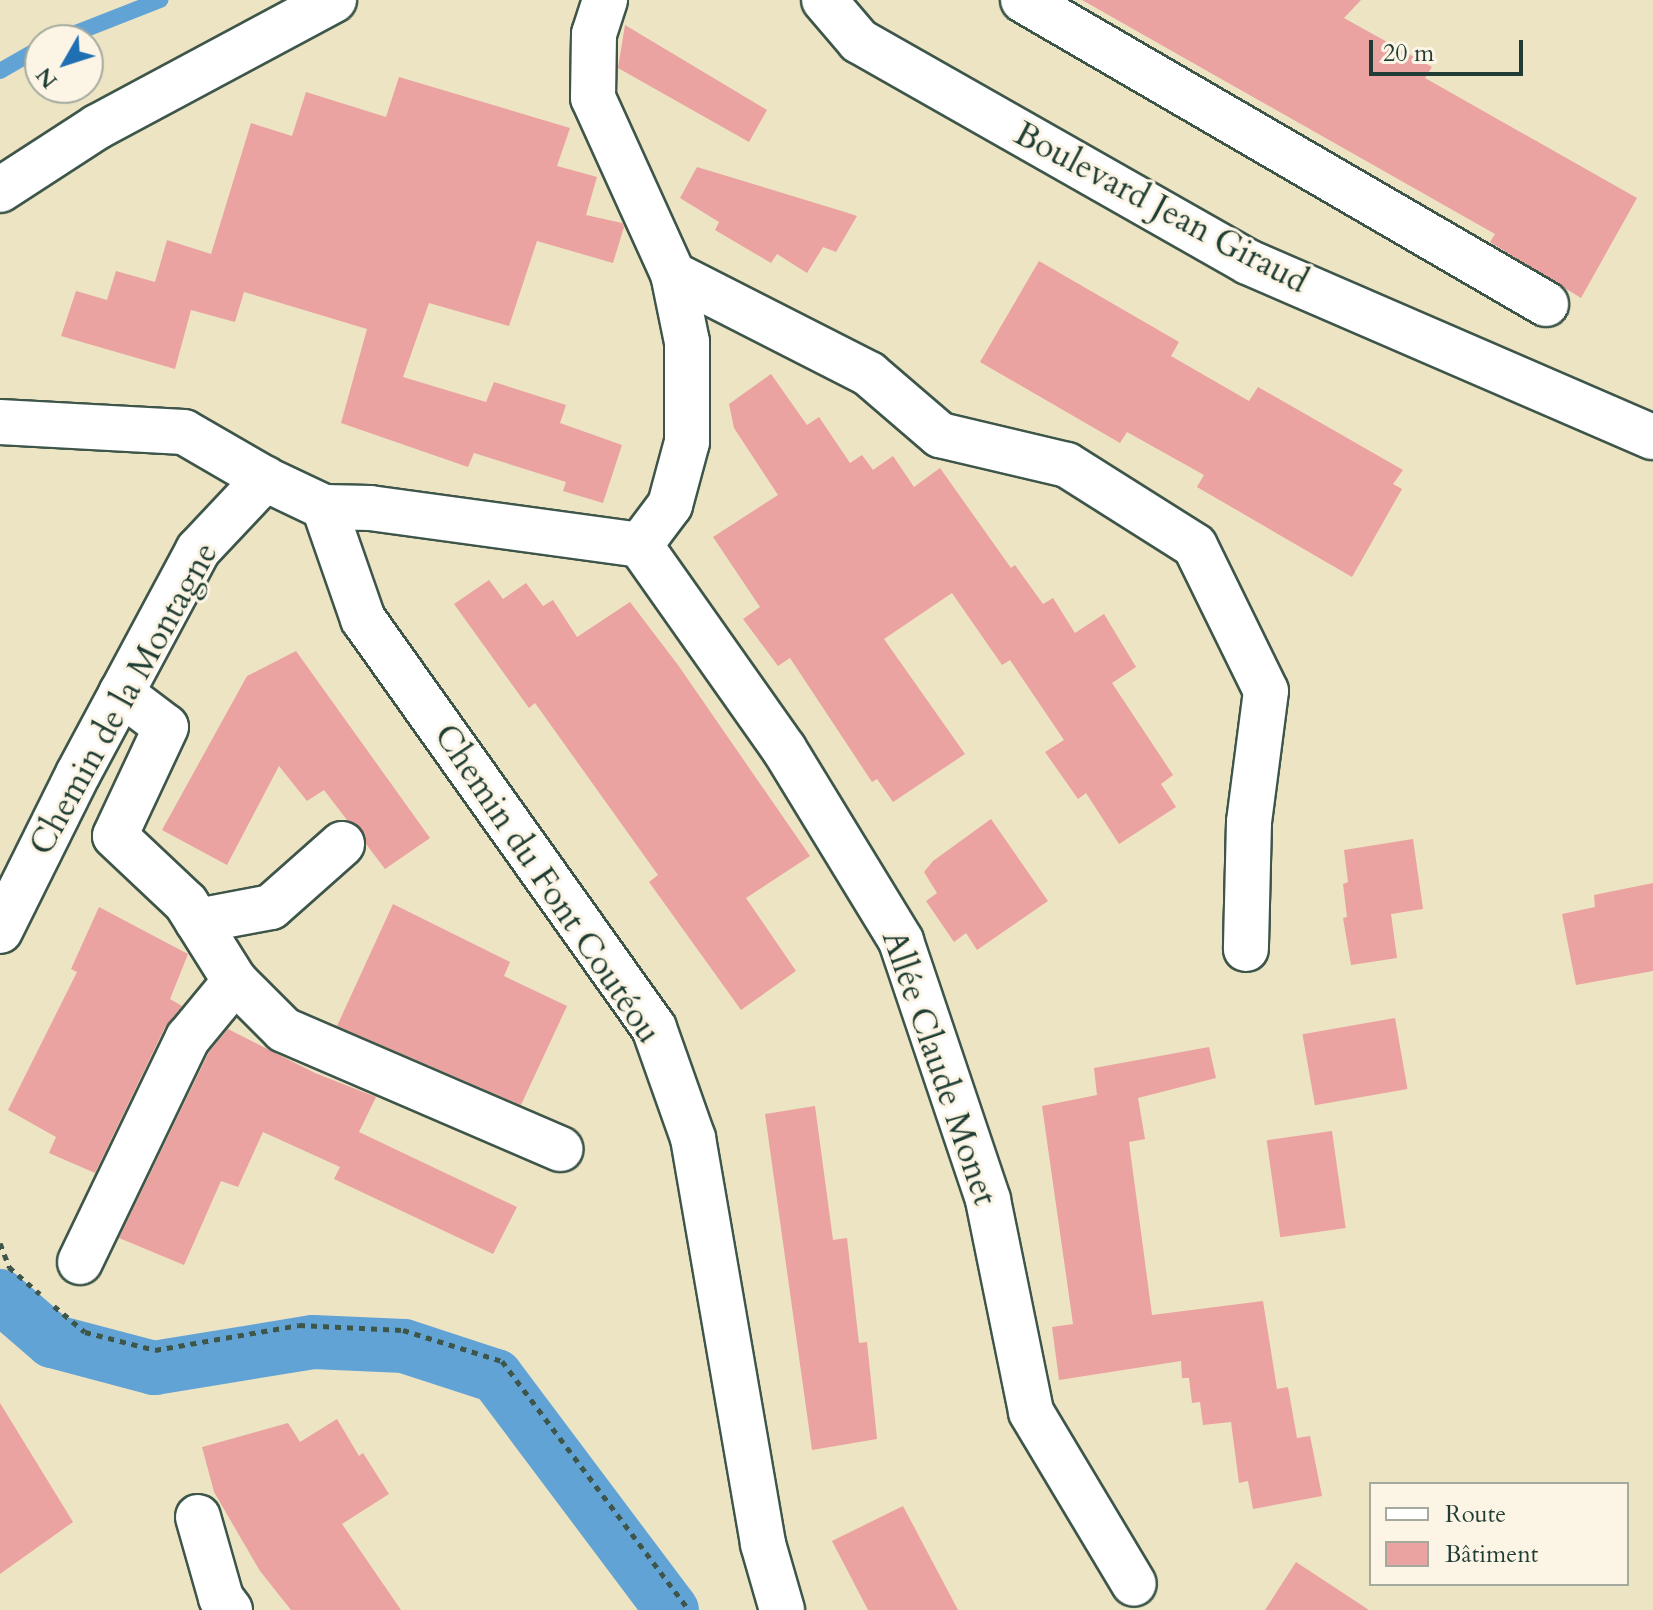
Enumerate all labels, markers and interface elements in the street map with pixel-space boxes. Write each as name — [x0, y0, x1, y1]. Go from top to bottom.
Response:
north arrow — [24, 24, 104, 104]
scale bar — [1373, 24, 1527, 74]
text: 20 m — [1383, 37, 1434, 70]
text: N — [29, 61, 65, 95]
street label: Boulevard Jean Giraud — [1007, 113, 1315, 303]
street label: Chemin de la Montagne — [21, 536, 227, 862]
street label: Chemin du Font Coutéou — [425, 717, 669, 1051]
street label: Allée Claude Monet — [873, 925, 1005, 1211]
legend — [1369, 1482, 1629, 1586]
text: Route — [1445, 1498, 1506, 1531]
text: Bâtiment — [1445, 1538, 1538, 1571]

